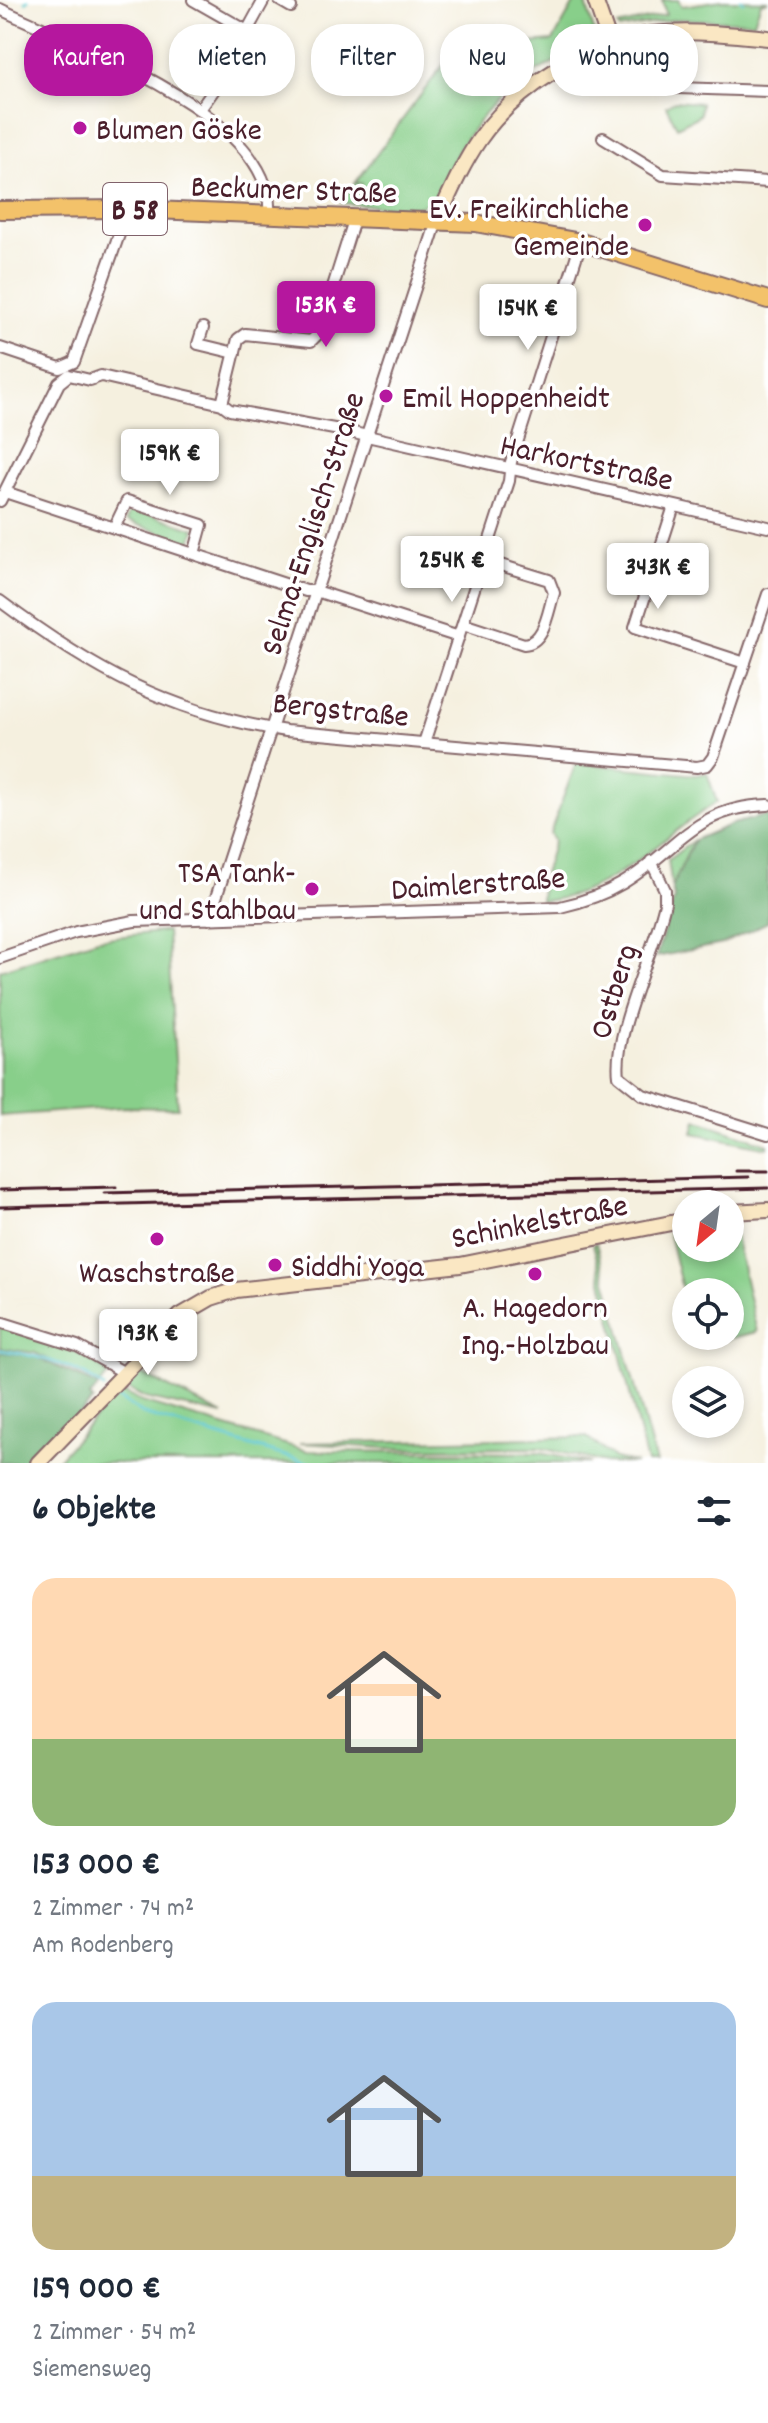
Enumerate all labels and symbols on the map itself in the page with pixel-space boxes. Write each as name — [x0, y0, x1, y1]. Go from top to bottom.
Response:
place label: Blumen Göske — [96, 110, 262, 156]
marker: Blumen Göske — [71, 119, 89, 137]
street label: Beckumer Straße — [190, 166, 398, 220]
road number: B 58 — [103, 183, 167, 235]
place label: Ev. Freikirchliche Gemeinde — [429, 189, 629, 272]
marker: Ev. Freikirchliche Gemeinde — [636, 216, 654, 234]
pin: 153K € — [261, 281, 391, 349]
pin: 154K € — [463, 284, 593, 352]
place label: Emil Hoppenheidt — [402, 378, 610, 424]
street label: Selma-Englisch-Straße — [251, 387, 380, 662]
marker: Emil Hoppenheidt — [377, 387, 395, 405]
street label: Harkortstraße — [495, 425, 677, 507]
pin: 159K € — [105, 429, 235, 497]
pin: 254K € — [387, 536, 517, 604]
pin: 343K € — [593, 543, 723, 611]
street label: Bergstraße — [270, 683, 411, 743]
place label: TSA Tank- und Stahlbau — [139, 853, 296, 936]
street label: Daimlerstraße — [390, 858, 567, 916]
marker: TSA Tank- und Stahlbau — [303, 880, 321, 898]
street label: Ostberg — [581, 939, 653, 1046]
street label: Schinkelstraße — [448, 1185, 632, 1265]
north arrow — [672, 1190, 744, 1262]
marker: Waschstraße — [148, 1230, 166, 1248]
place label: Siddhi Yoga — [291, 1247, 425, 1293]
place label: Waschstraße — [79, 1253, 235, 1299]
marker: Siddhi Yoga — [266, 1256, 284, 1274]
marker: A. Hagedorn Ing.-Holzbau — [526, 1265, 544, 1283]
place label: A. Hagedorn Ing.-Holzbau — [461, 1288, 609, 1371]
pin: 193K € — [83, 1309, 213, 1377]

